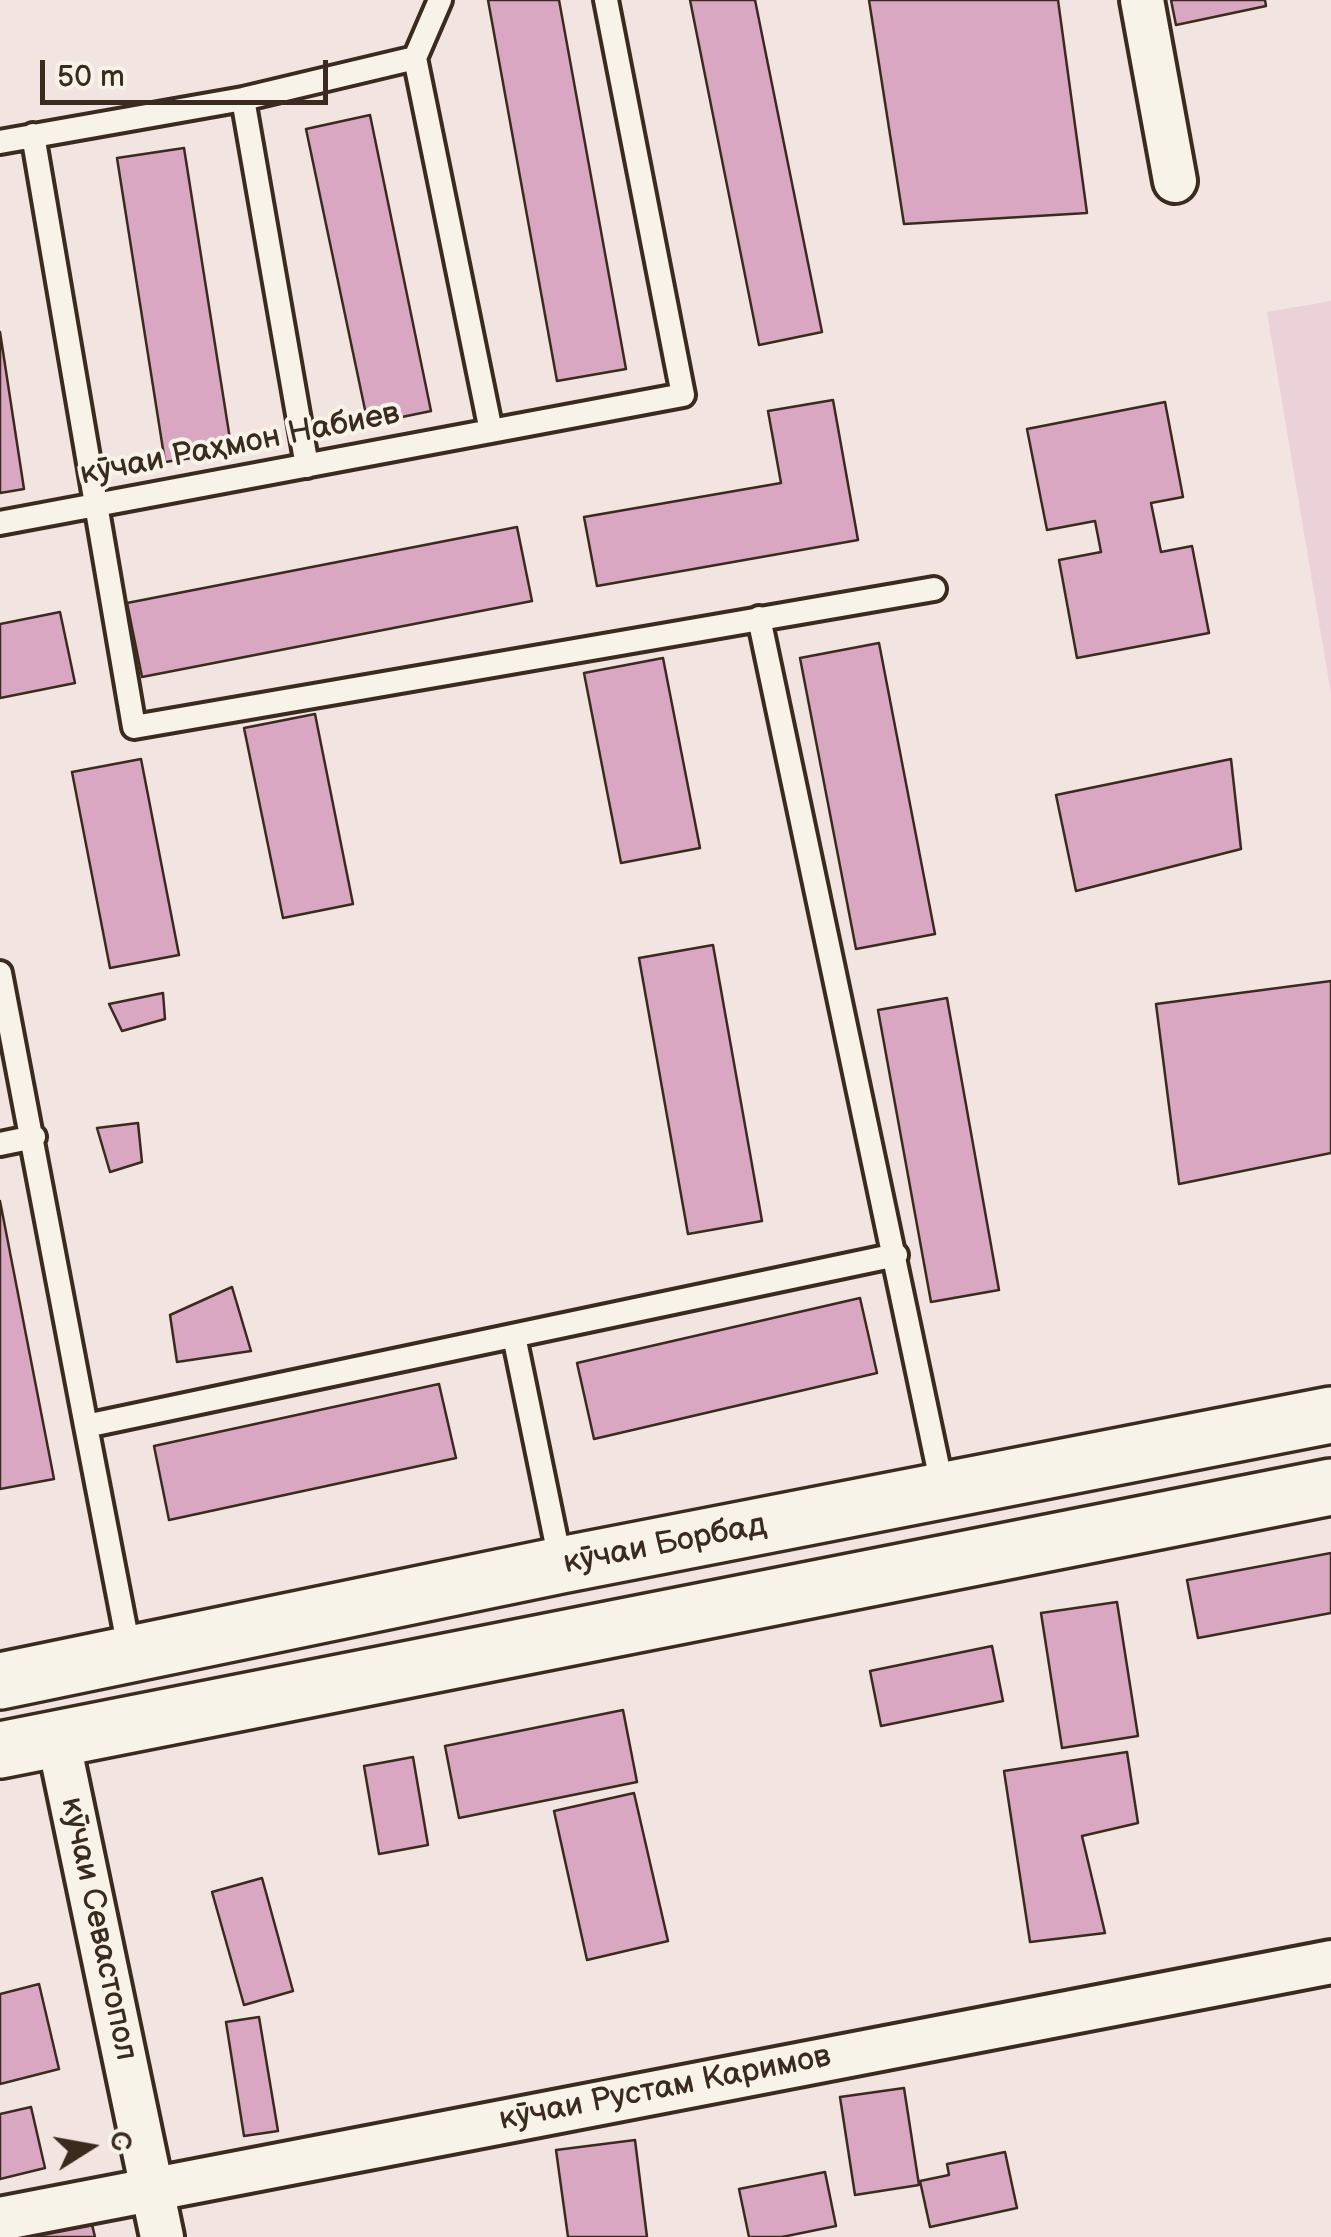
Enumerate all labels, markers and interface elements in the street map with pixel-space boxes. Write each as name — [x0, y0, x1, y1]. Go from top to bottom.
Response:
scale bar — [45, 40, 332, 102]
text: 50 m — [57, 59, 125, 95]
street label: кӯчаи Раҳмон Набиев — [77, 395, 403, 495]
street label: кӯчаи Борбад — [560, 1506, 770, 1584]
street label: кӯчаи Севастопол — [51, 1794, 145, 2064]
street label: кӯчаи Рустам Каримов — [496, 2038, 834, 2140]
north arrow — [40, 2097, 140, 2197]
text: С — [102, 2128, 138, 2154]

